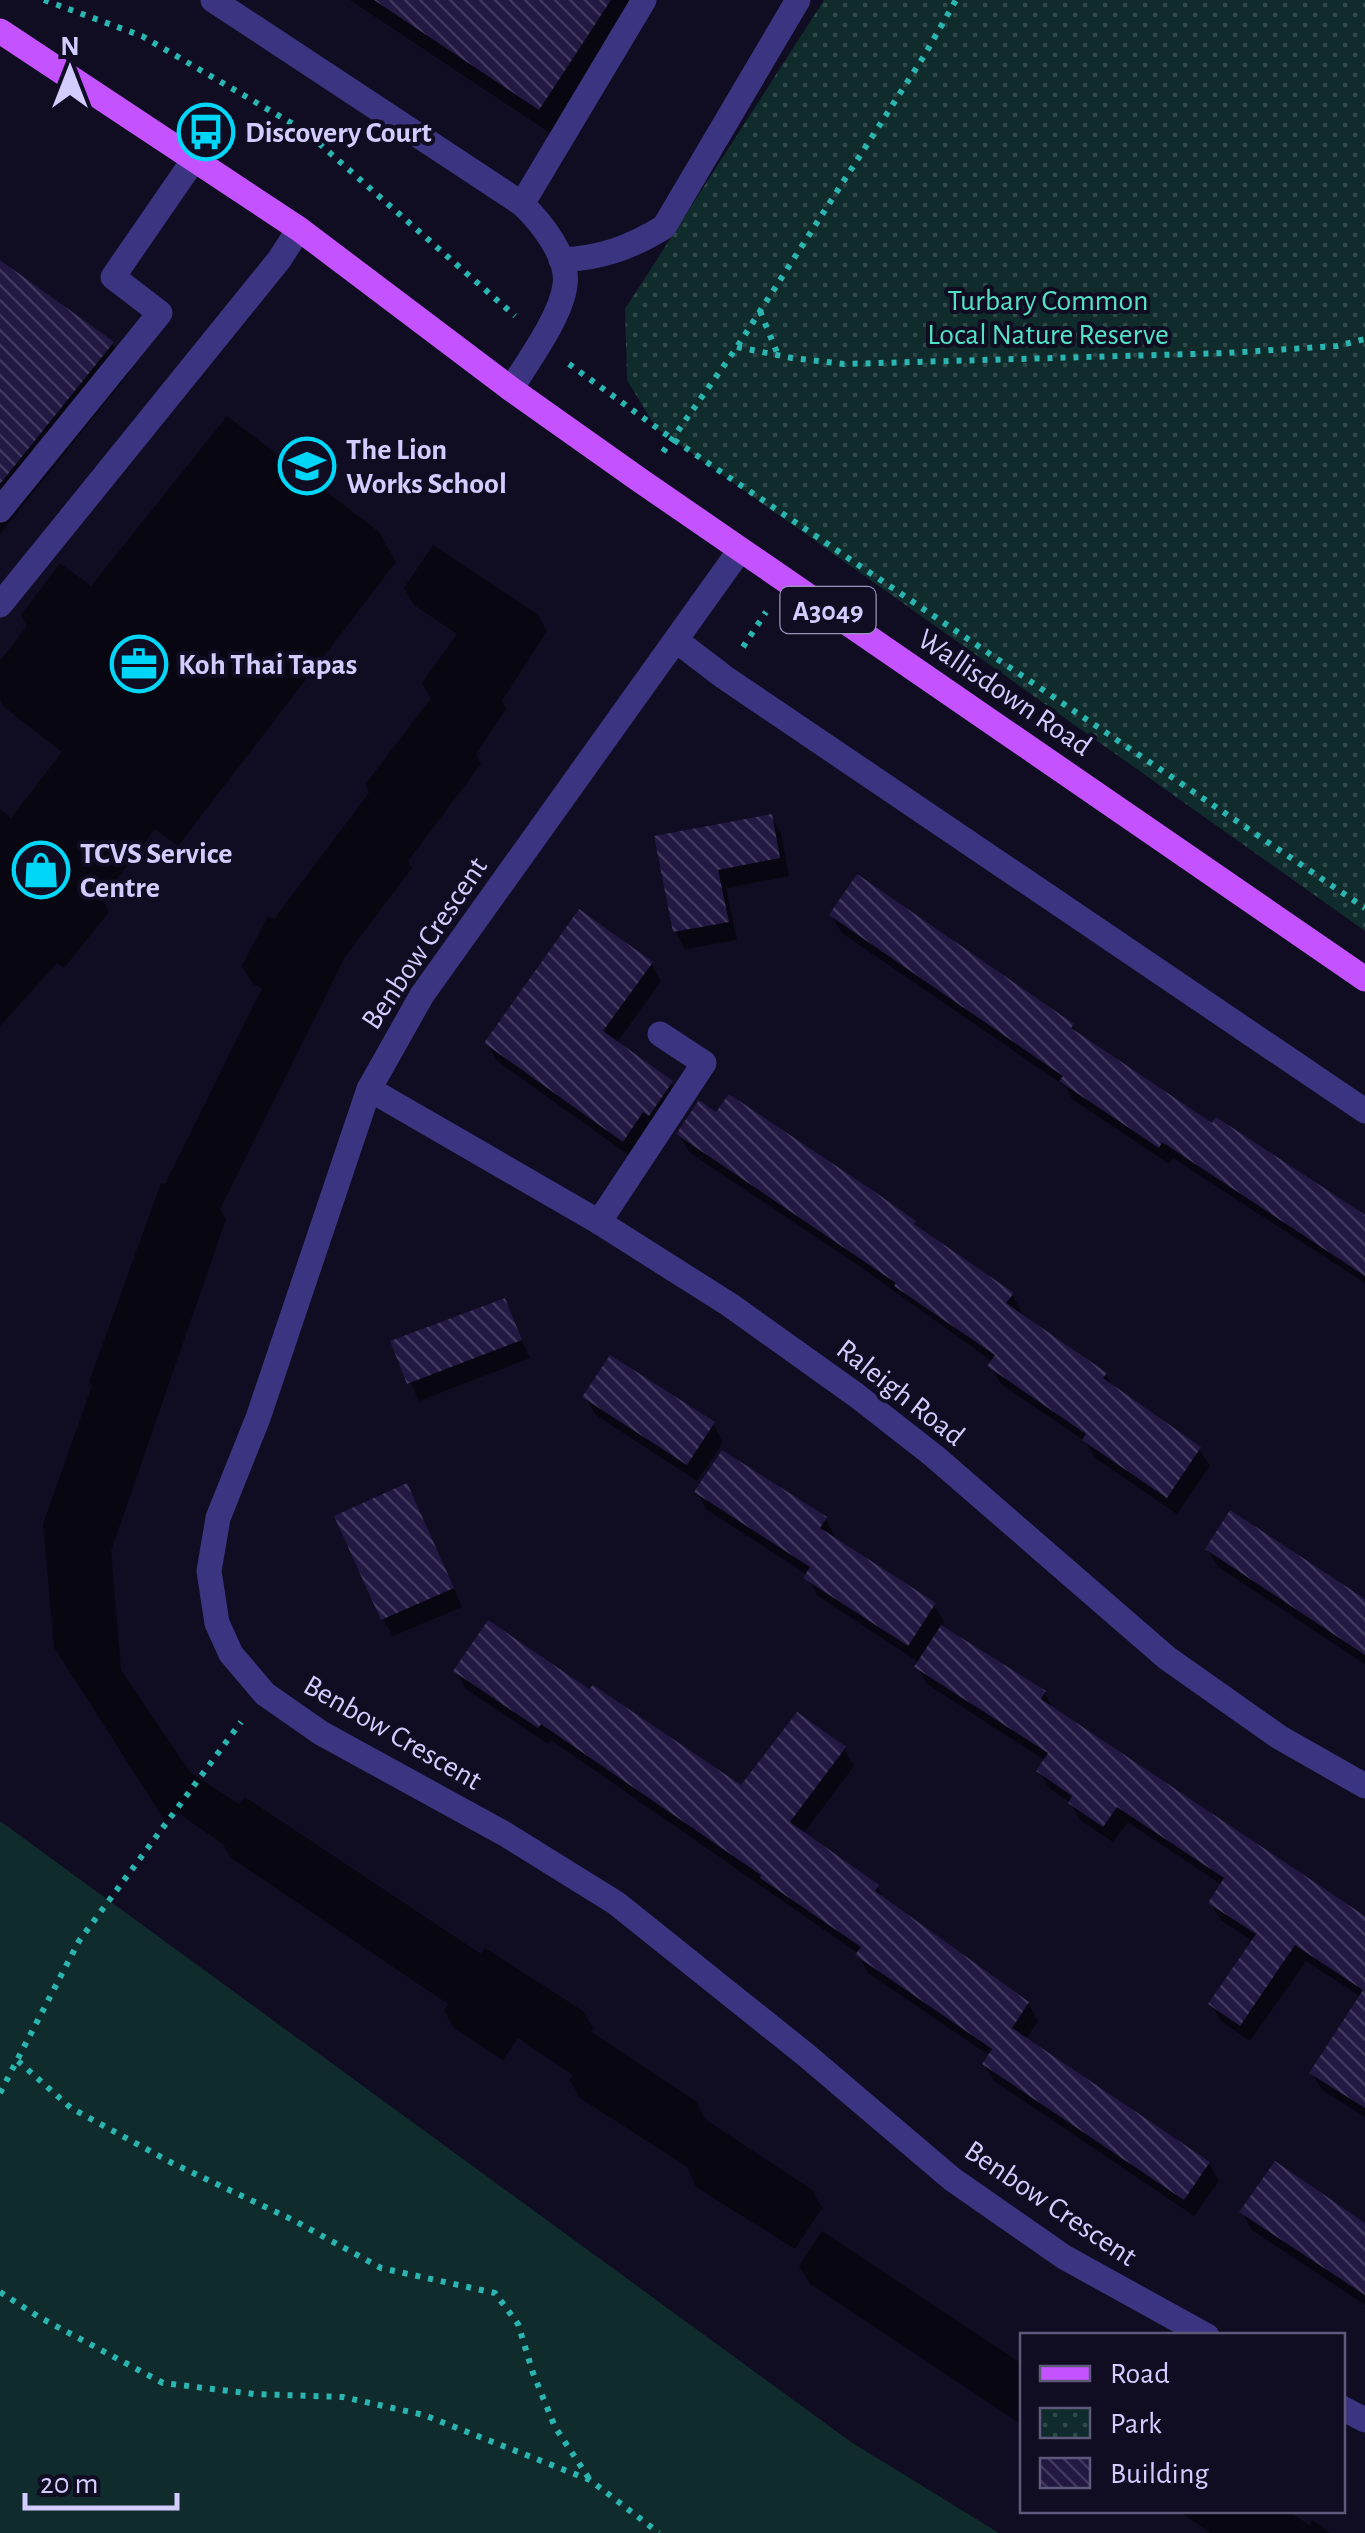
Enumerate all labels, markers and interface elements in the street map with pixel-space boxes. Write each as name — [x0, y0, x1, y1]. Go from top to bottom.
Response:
north arrow — [20, 20, 120, 120]
text: N — [60, 33, 80, 61]
bus stop icon: Discovery Court — [176, 102, 236, 162]
place label: Discovery Court — [245, 118, 432, 148]
park label: Turbary Common Local Nature Reserve — [927, 286, 1169, 350]
place label: The Lion Works School — [346, 435, 507, 499]
school or university icon: The Lion Works School — [277, 436, 337, 496]
road number: A3049 — [780, 587, 876, 633]
street label: Wallisdown Road — [912, 624, 1097, 762]
office icon: Koh Thai Tapas — [109, 634, 169, 694]
place label: Koh Thai Tapas — [178, 650, 357, 680]
place label: TCVS Service Centre — [80, 839, 233, 903]
shop icon: TCVS Service Centre — [11, 840, 71, 900]
street label: Benbow Crescent — [356, 852, 493, 1035]
street label: Raleigh Road — [831, 1334, 970, 1452]
street label: Benbow Crescent — [298, 1670, 487, 1796]
street label: Benbow Crescent — [959, 2135, 1142, 2272]
legend — [1020, 2333, 1345, 2513]
text: Road — [1110, 2359, 1170, 2389]
text: Park — [1110, 2409, 1162, 2439]
scale bar — [25, 2448, 178, 2510]
text: Building — [1110, 2459, 1209, 2489]
text: 20 m — [40, 2469, 98, 2499]

